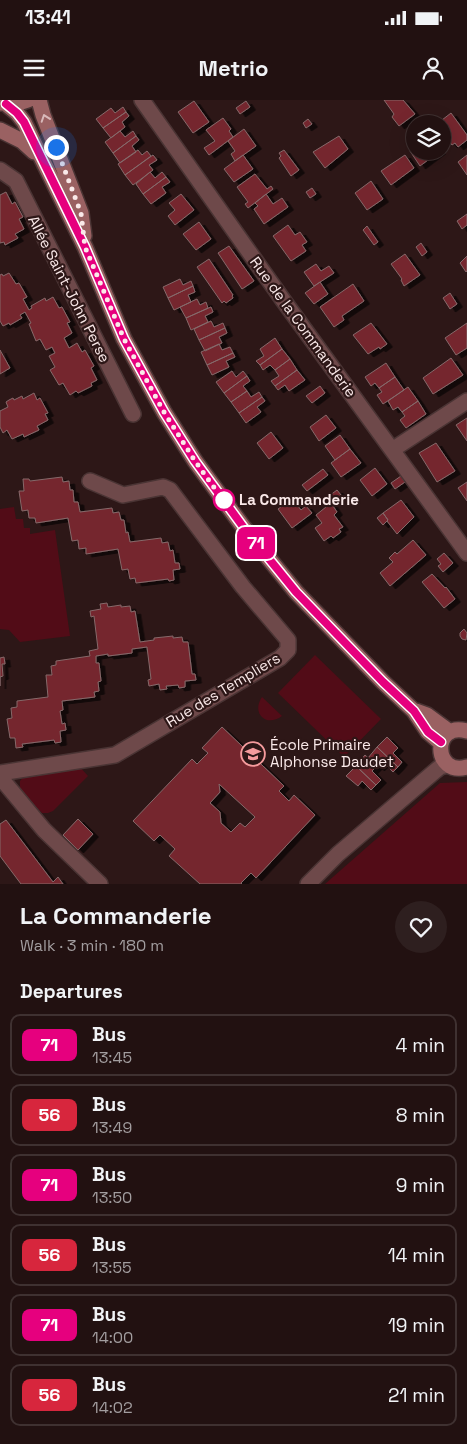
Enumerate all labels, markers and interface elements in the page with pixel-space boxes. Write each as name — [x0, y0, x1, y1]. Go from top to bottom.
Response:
text: 13:41 — [25, 5, 71, 30]
icon: menu — [20, 54, 48, 82]
text: Metrio — [199, 54, 268, 82]
icon: person — [419, 54, 447, 82]
one-way arrow — [40, 114, 50, 123]
map controls — [406, 115, 451, 160]
button: layers — [406, 115, 451, 160]
your location — [44, 135, 69, 160]
street label: Allée Saint-John Perse — [24, 212, 115, 366]
street label: Rue de la Commanderie — [246, 253, 361, 401]
marker: La Commanderie — [213, 489, 235, 511]
place label: La Commanderie — [239, 490, 359, 509]
line badge: 71 — [234, 527, 278, 559]
text: 71 — [247, 531, 265, 554]
street label: Rue des Templiers — [162, 648, 283, 731]
place label: École Primaire Alphonse Daudet — [270, 735, 394, 771]
school or university icon: École Primaire Alphonse Daudet — [240, 741, 266, 767]
text: La Commanderie — [20, 900, 212, 931]
button: heart — [395, 901, 447, 953]
text: Walk · 3 min · 180 m — [20, 935, 164, 956]
text: Departures — [20, 979, 123, 1004]
text: Bus — [92, 1022, 126, 1047]
text: 71 — [41, 1033, 58, 1056]
text: 4 min — [396, 1033, 445, 1058]
text: 13:45 — [92, 1047, 132, 1068]
text: Bus — [92, 1092, 126, 1117]
text: 56 — [39, 1103, 60, 1126]
text: 8 min — [396, 1103, 445, 1128]
text: 13:49 — [92, 1117, 132, 1138]
text: Bus — [92, 1162, 126, 1187]
text: 71 — [41, 1173, 58, 1196]
text: 9 min — [396, 1173, 445, 1198]
text: 13:50 — [92, 1187, 132, 1208]
text: Bus — [92, 1232, 126, 1257]
text: 56 — [39, 1243, 60, 1266]
text: 14 min — [388, 1243, 445, 1268]
text: 13:55 — [92, 1257, 132, 1278]
text: Bus — [92, 1302, 126, 1327]
text: 71 — [41, 1313, 58, 1336]
text: 19 min — [388, 1313, 445, 1338]
text: 14:00 — [92, 1327, 133, 1348]
text: Bus — [92, 1372, 126, 1397]
text: 56 — [39, 1383, 60, 1406]
text: 21 min — [388, 1383, 445, 1408]
text: 14:02 — [92, 1397, 133, 1418]

